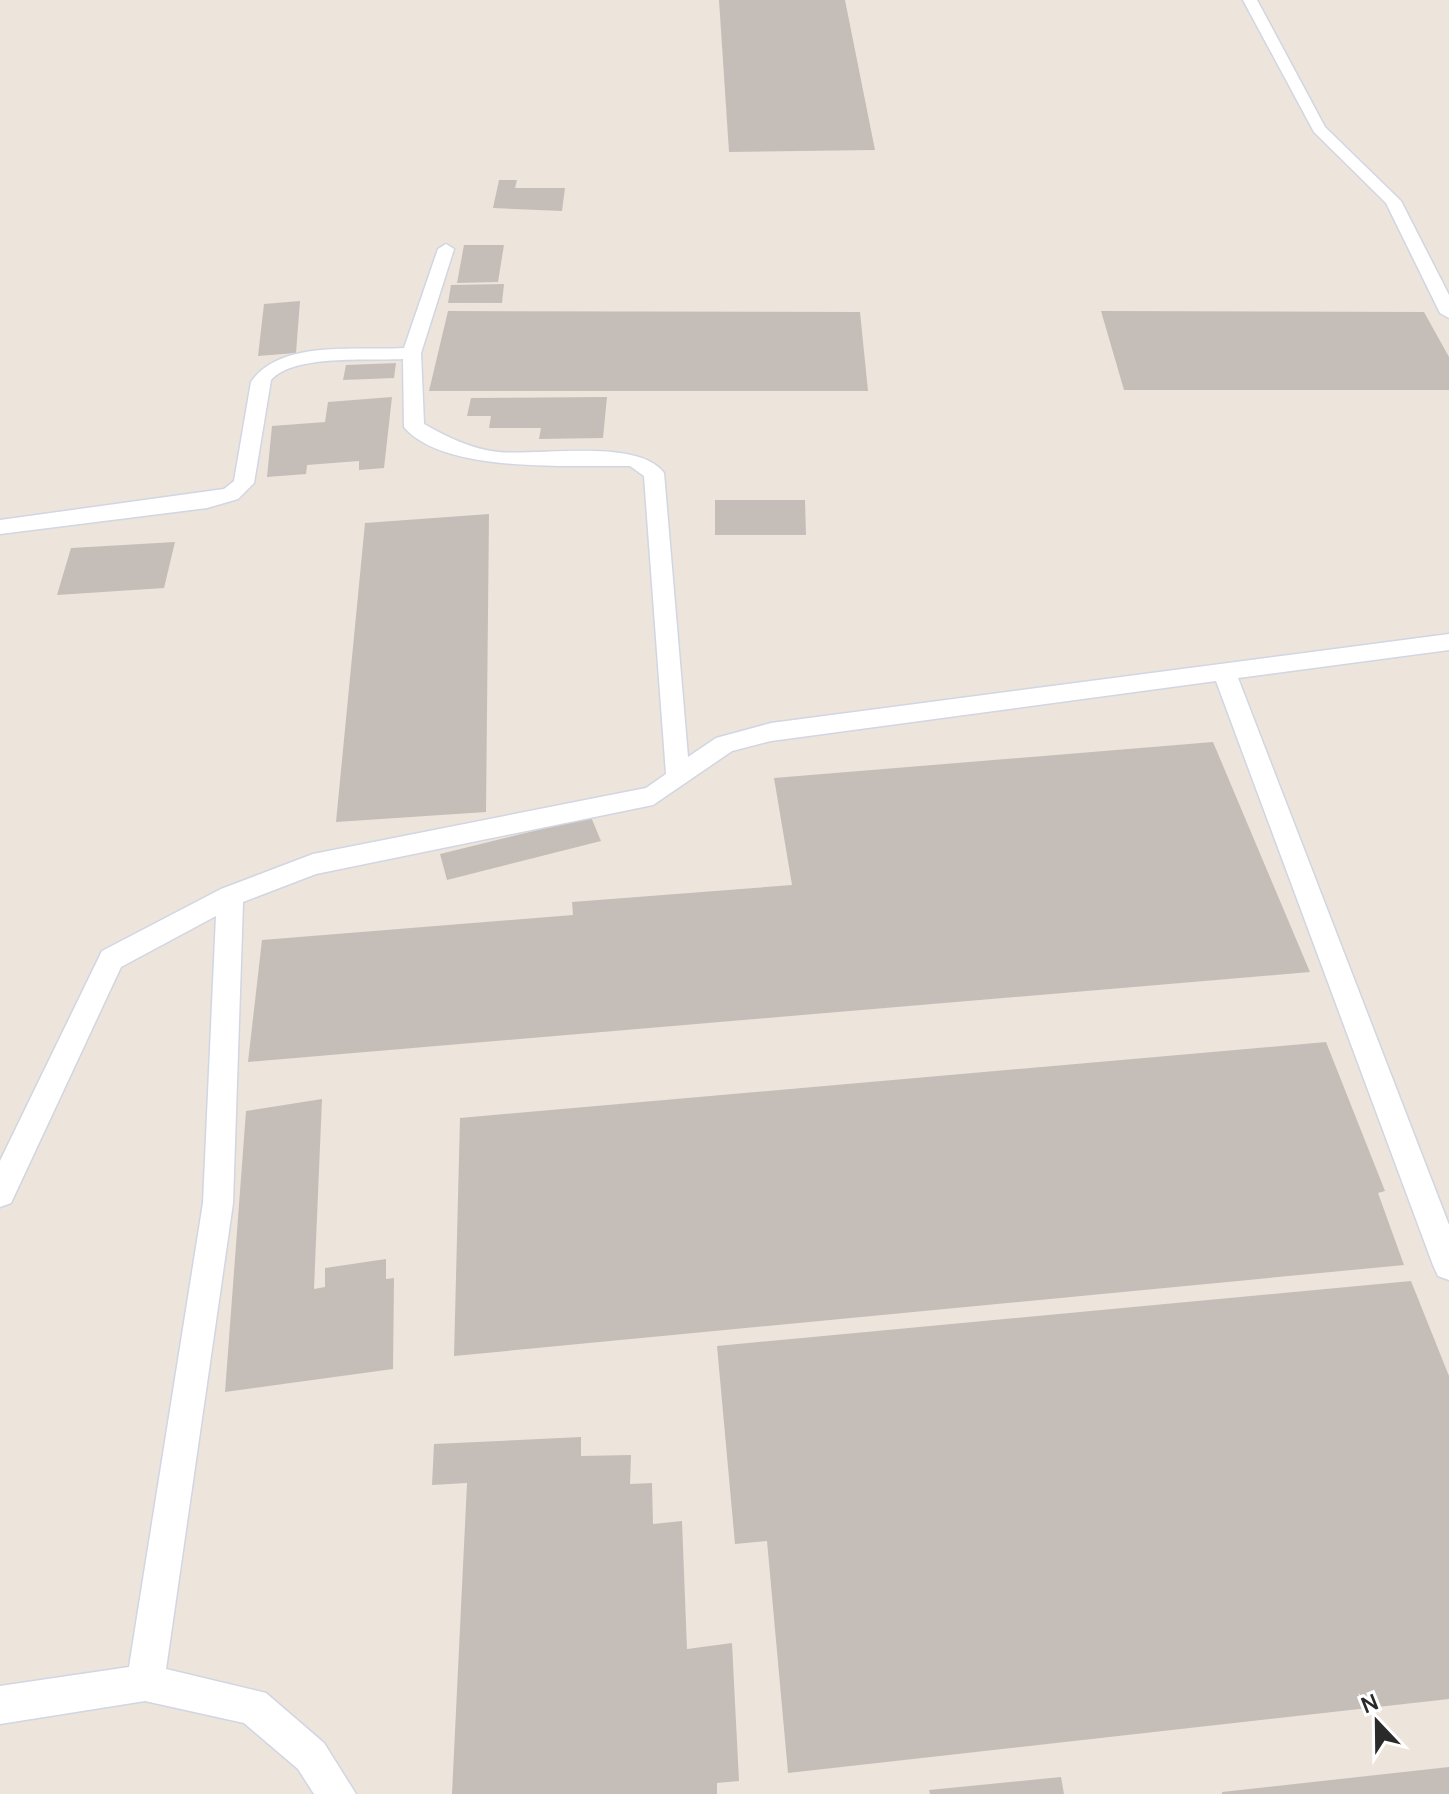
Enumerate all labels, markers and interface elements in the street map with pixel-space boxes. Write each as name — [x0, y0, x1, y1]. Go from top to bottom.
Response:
north arrow — [1337, 1682, 1417, 1762]
text: N — [1357, 1687, 1382, 1720]

